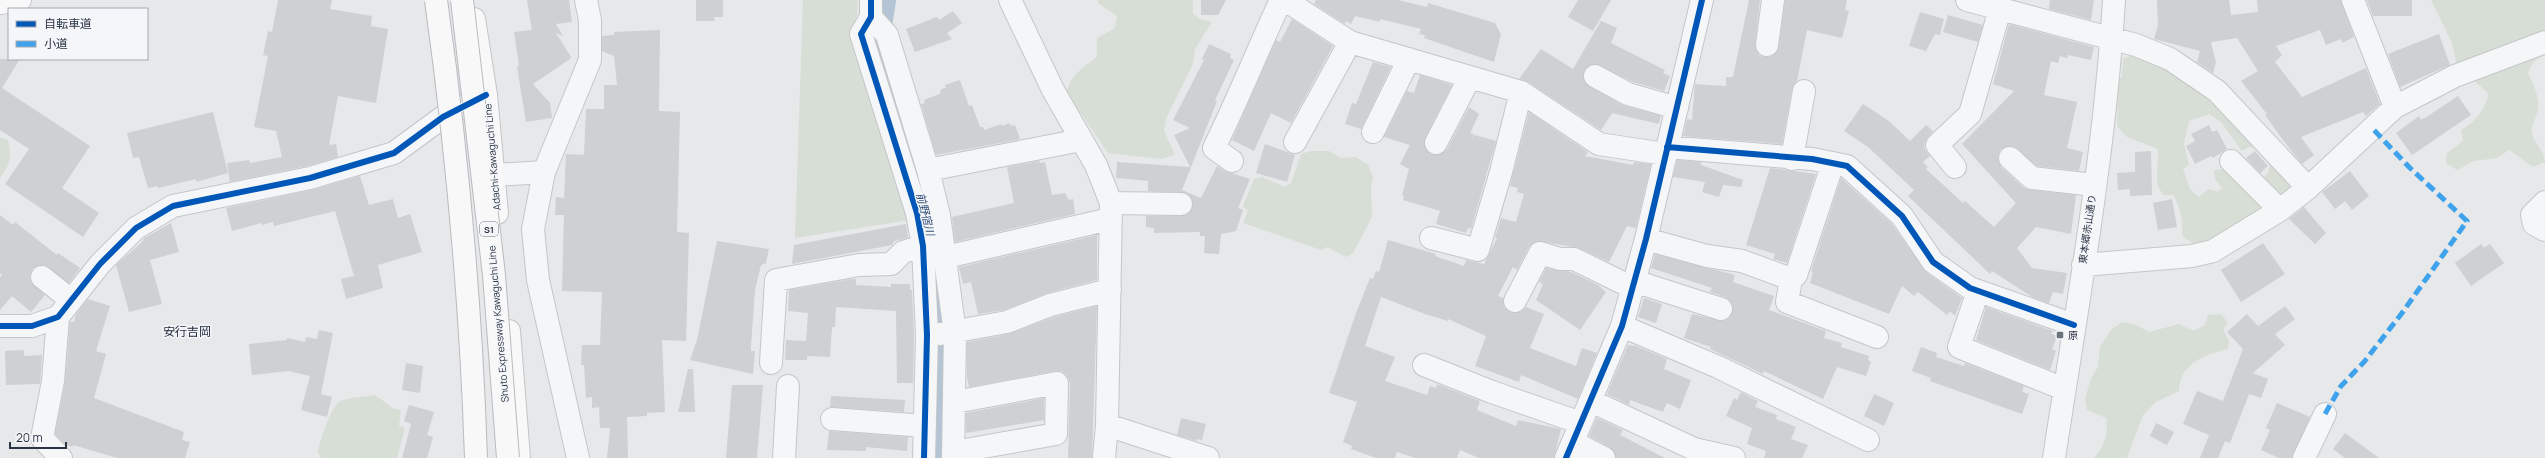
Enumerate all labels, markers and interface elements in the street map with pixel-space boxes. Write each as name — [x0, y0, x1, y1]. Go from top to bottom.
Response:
legend — [8, 8, 148, 60]
text: 自転車道 — [44, 15, 92, 32]
text: 小道 — [44, 35, 68, 52]
street label: Adachi-Kawaguchi Line — [480, 103, 504, 211]
water label: 前野宿川 — [913, 191, 939, 238]
street label: 東本郷赤山通り — [2075, 193, 2099, 265]
road number: S1 — [480, 222, 498, 236]
street label: Shuto Expressway Kawaguchi Line — [484, 245, 512, 403]
district label: 安行吉岡 — [163, 323, 211, 340]
place label: 原 — [2068, 328, 2078, 342]
marker: 原 — [2055, 330, 2065, 340]
scale bar — [10, 424, 66, 450]
text: 20 m — [16, 429, 43, 446]

